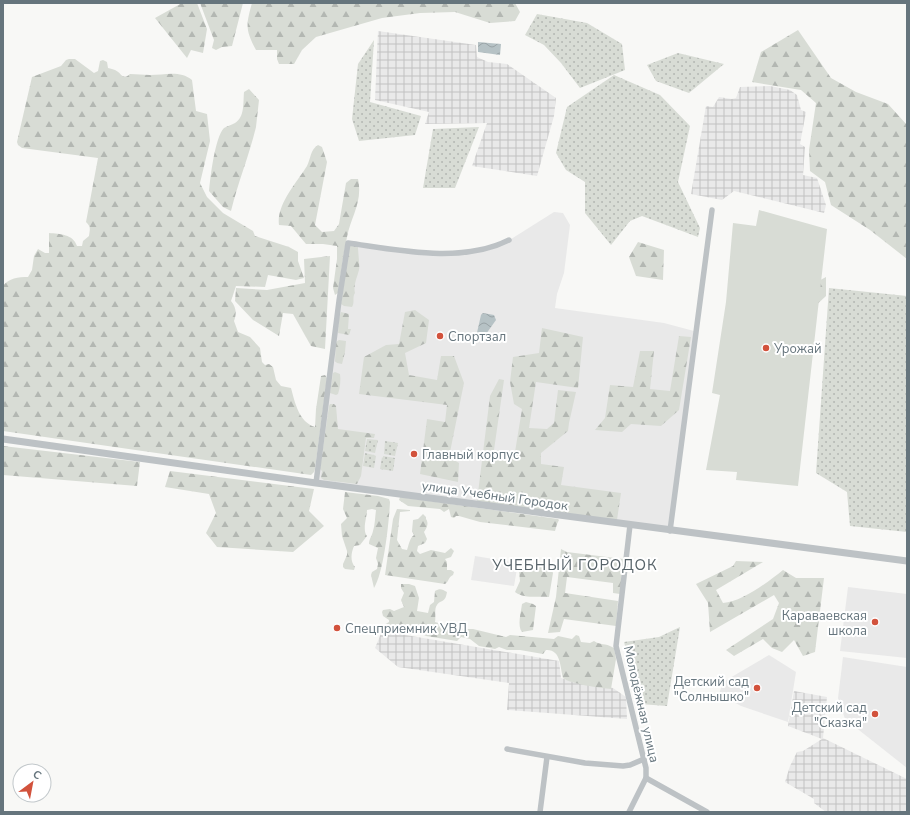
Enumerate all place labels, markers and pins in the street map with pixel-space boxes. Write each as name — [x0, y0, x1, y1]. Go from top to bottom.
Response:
place label: Спортзал — [448, 328, 506, 346]
marker: Спортзал — [435, 331, 445, 341]
place label: Урожай — [773, 340, 822, 358]
marker: Урожай — [761, 343, 771, 353]
place label: Главный корпус — [422, 446, 519, 464]
marker: Главный корпус — [409, 449, 419, 459]
place label: Караваевская школа — [782, 607, 867, 640]
marker: Караваевская школа — [870, 617, 880, 627]
place label: Спецприемник УВД — [345, 620, 467, 638]
marker: Спецприемник УВД — [332, 623, 342, 633]
place label: Детский сад "Солнышко" — [674, 673, 749, 706]
marker: Детский сад "Солнышко" — [752, 683, 762, 693]
place label: Детский сад "Сказка" — [792, 699, 867, 732]
marker: Детский сад "Сказка" — [870, 709, 880, 719]

